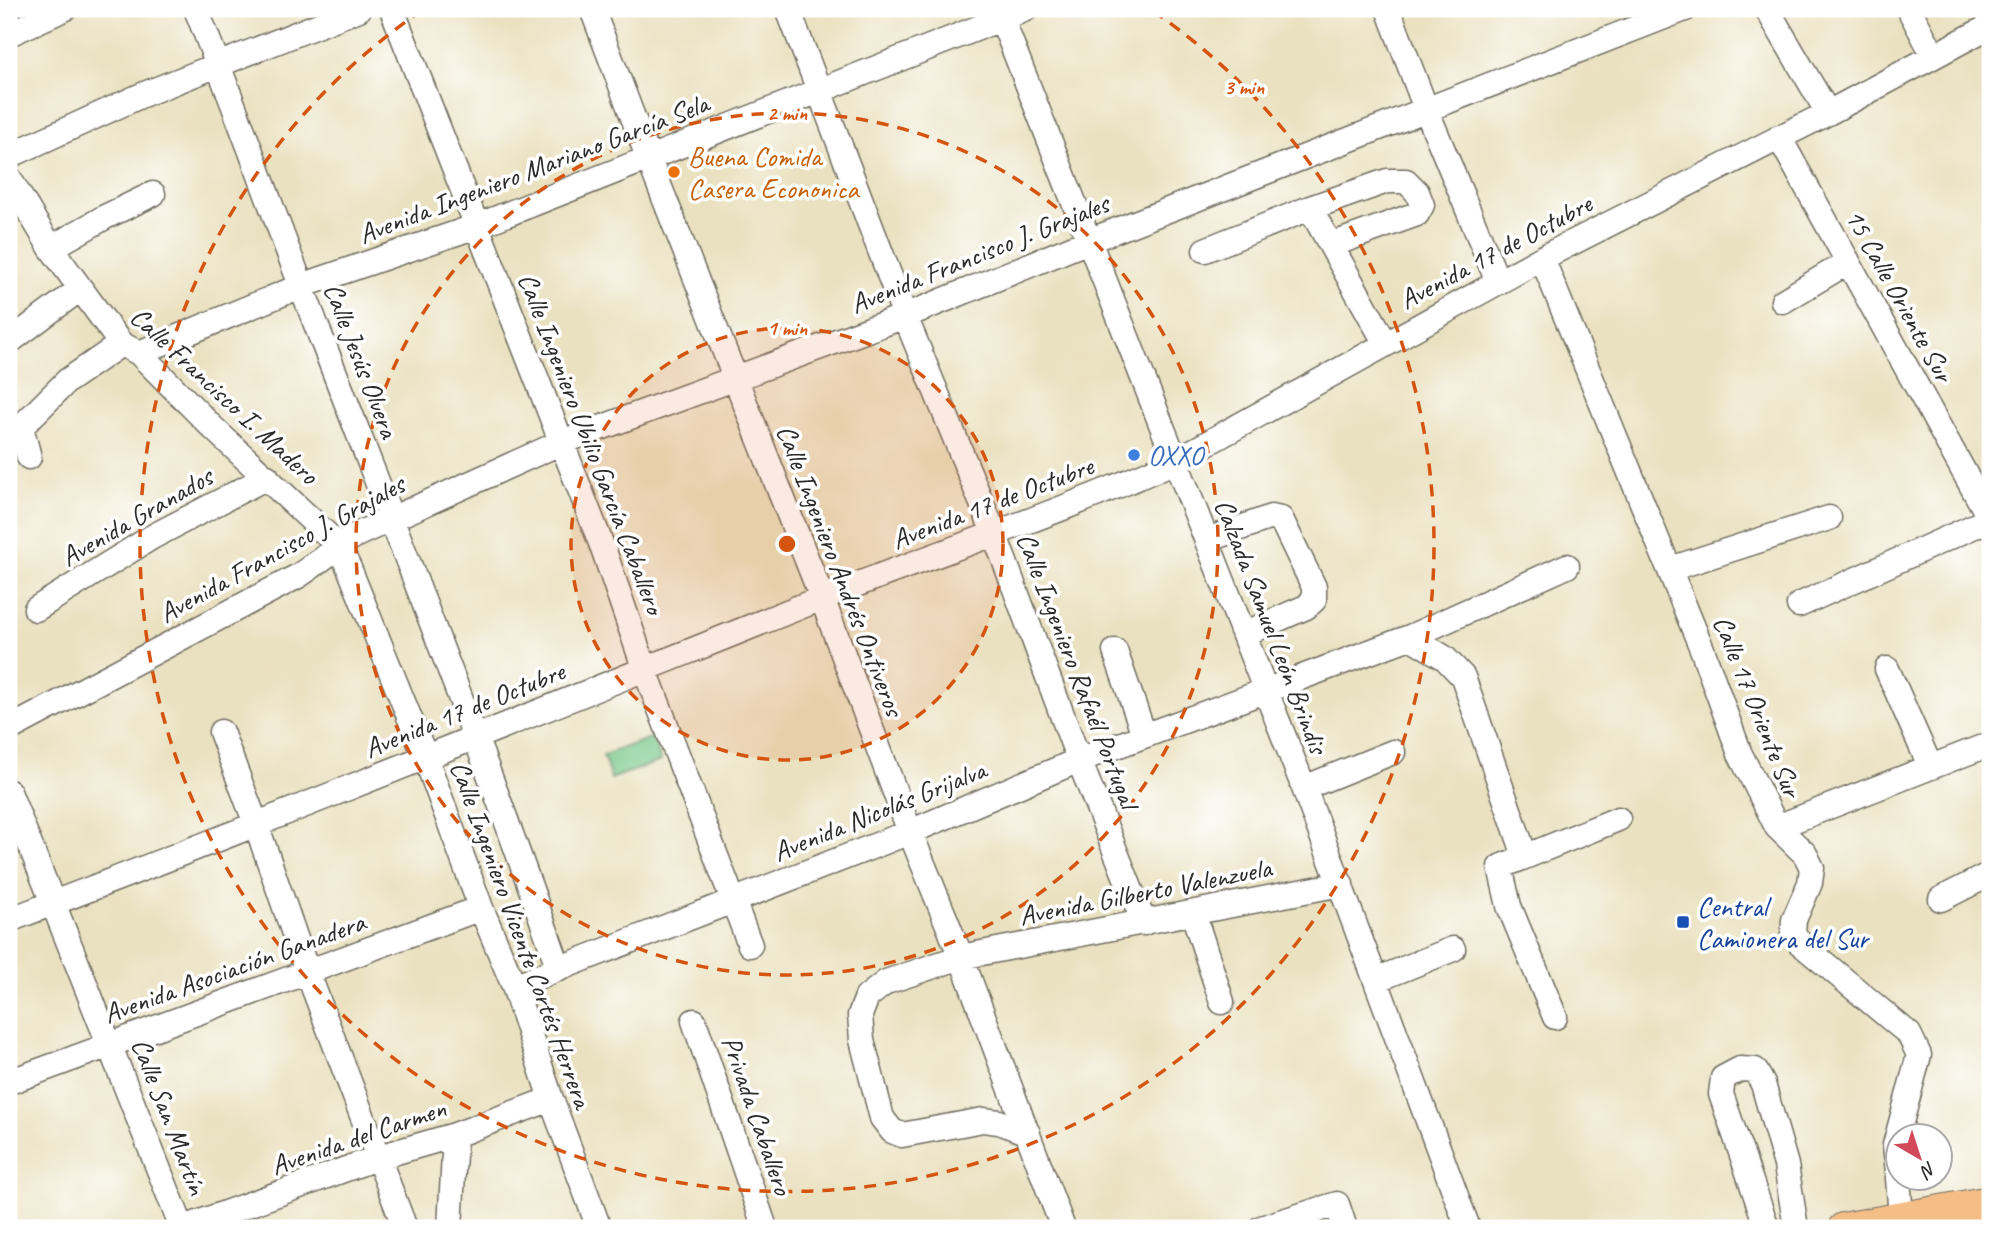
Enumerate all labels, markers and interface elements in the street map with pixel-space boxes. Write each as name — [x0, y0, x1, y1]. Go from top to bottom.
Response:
text: 3 min — [1224, 74, 1264, 100]
street label: Avenida Ingeniero Mariano García Sela — [353, 85, 715, 251]
text: 2 min — [767, 100, 807, 126]
place label: Buena Comida Casera Econonica — [688, 139, 860, 206]
marker: Buena Comida Casera Econonica — [666, 164, 682, 180]
street label: Avenida Francisco J. Grajales — [845, 185, 1116, 321]
street label: Avenida 17 de Octubre — [1393, 185, 1599, 317]
street label: 15 Calle Oriente Sur — [1838, 202, 1963, 390]
street label: Calle Ingeniero Ubilio García Caballero — [510, 268, 674, 621]
street label: Calle Jesús Olvera — [316, 278, 408, 444]
street label: Calle Francisco I. Madero — [123, 299, 328, 493]
text: 1 min — [767, 315, 807, 341]
street label: Calle Ingeniero Andrés Ontiveros — [769, 420, 913, 723]
place label: OXXO — [1148, 438, 1206, 473]
street label: Avenida 17 de Octubre — [887, 447, 1100, 557]
marker: OXXO — [1126, 447, 1142, 463]
street label: Avenida Granados — [54, 458, 220, 574]
street label: Avenida Francisco J. Grajales — [152, 465, 412, 630]
street label: Calzada Samuel León Brindis — [1207, 494, 1337, 761]
street label: Calle Ingeniero Rafaél Portugal — [1009, 528, 1148, 818]
centre of rings — [775, 532, 799, 556]
street label: Calle 17 Oriente Sur — [1705, 610, 1811, 805]
street label: Avenida 17 de Octubre — [359, 653, 571, 766]
street label: Avenida Nicolás Grijalva — [768, 751, 993, 869]
street label: Calle Ingeniero Vicente Cortés Herrera — [442, 756, 602, 1115]
street label: Avenida Gilberto Valenzuela — [1016, 850, 1276, 933]
place label: Central Camionera del Sur — [1697, 889, 1870, 956]
street label: Avenida Asociación Ganadera — [98, 903, 372, 1031]
marker: Central Camionera del Sur — [1675, 914, 1691, 930]
street label: Privada Caballero — [714, 1031, 802, 1201]
street label: Calle San Martín — [124, 1033, 216, 1201]
street label: Avenida del Carmen — [266, 1090, 451, 1183]
north arrow — [1884, 1122, 1954, 1192]
text: N — [1914, 1156, 1941, 1184]

